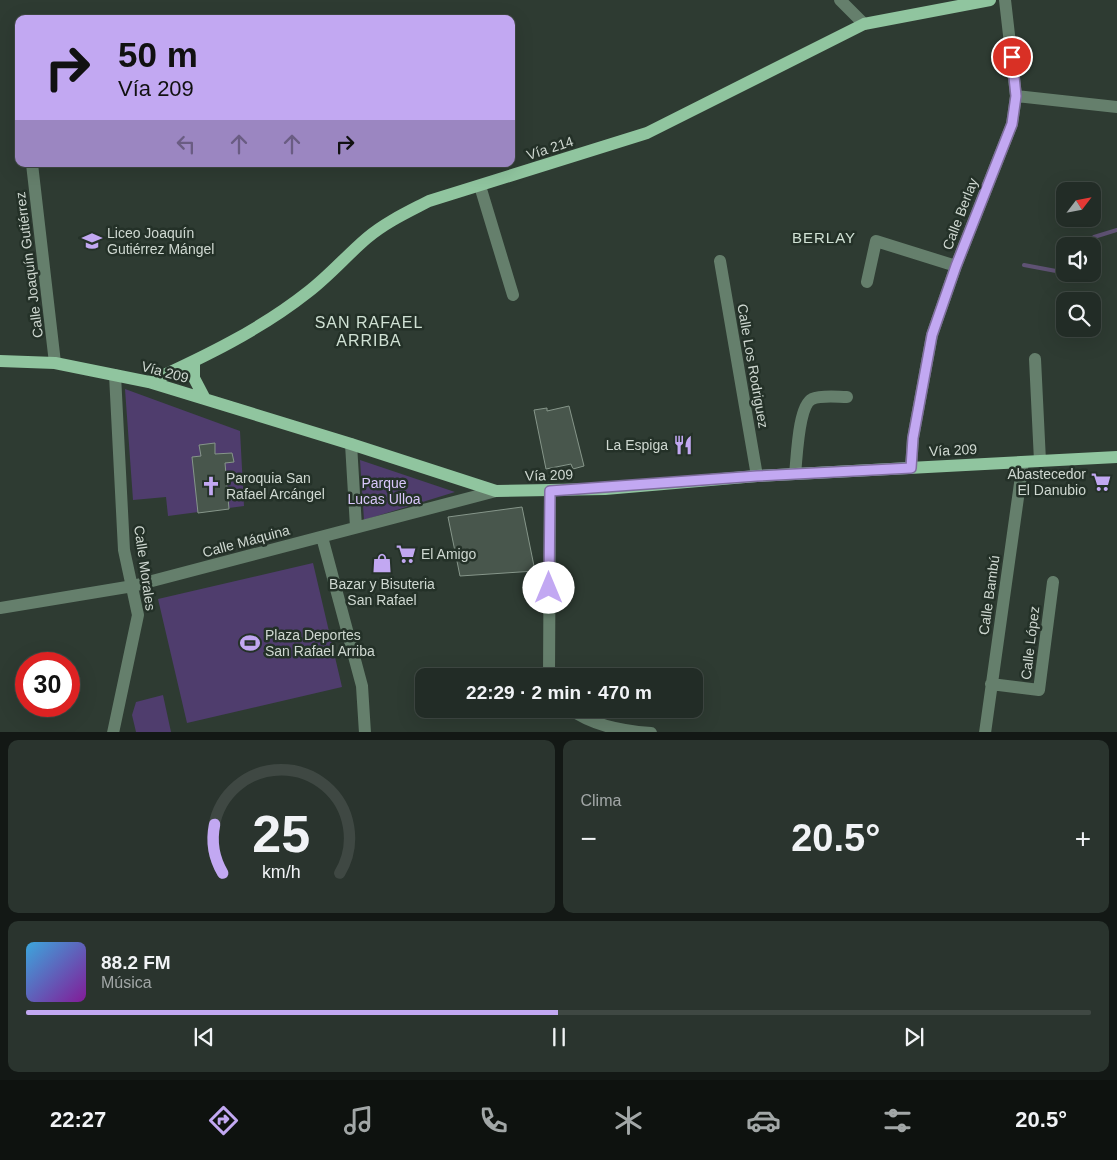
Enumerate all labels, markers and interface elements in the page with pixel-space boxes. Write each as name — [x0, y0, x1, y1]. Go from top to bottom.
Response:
icon: right — [35, 35, 100, 100]
text: 50 m — [118, 35, 198, 74]
pin — [991, 36, 1033, 78]
icon: arrive — [998, 43, 1026, 71]
text: Vía 209 — [118, 76, 194, 101]
icon: left — [172, 130, 200, 158]
icon: ahead — [225, 130, 253, 158]
icon: ahead — [278, 130, 306, 158]
icon: right — [331, 130, 359, 158]
street label: Vía 214 — [525, 133, 576, 163]
street label: Calle Berlay — [939, 176, 981, 252]
north arrow — [1056, 182, 1101, 228]
map controls — [1056, 182, 1101, 337]
street label: Calle Joaquín Gutiérrez — [12, 191, 46, 339]
place label: Liceo Joaquín Gutiérrez Mángel — [107, 225, 214, 257]
district label: BERLAY — [792, 229, 856, 246]
school or university icon: Liceo Joaquín Gutiérrez Mángel — [81, 230, 103, 252]
button: sound — [1056, 237, 1101, 282]
button: search — [1056, 292, 1101, 337]
street label: Calle Los Rodriguez — [734, 303, 772, 429]
district label: SAN RAFAEL ARRIBA — [315, 314, 423, 349]
street label: Vía 209 — [140, 358, 191, 386]
restaurant icon: La Espiga — [672, 434, 694, 456]
place label: La Espiga — [606, 437, 668, 453]
street label: Vía 209 — [928, 441, 978, 459]
street label: Vía 209 — [525, 466, 574, 484]
place label: Abastecedor El Danubio — [1007, 466, 1086, 498]
place label: Paroquia San Rafael Arcángel — [226, 470, 325, 502]
supermarket icon: Abastecedor El Danubio — [1090, 471, 1112, 493]
church icon: Paroquia San Rafael Arcángel — [200, 475, 222, 497]
park label: Parque Lucas Ulloa — [347, 475, 421, 507]
street label: Calle Máquina — [201, 522, 291, 560]
street label: Calle Morales — [131, 525, 159, 611]
supermarket icon: El Amigo — [395, 543, 417, 565]
place label: El Amigo — [421, 546, 476, 562]
shop icon: Bazar y Bisuteria San Rafael — [371, 552, 393, 574]
street label: Calle Bambú — [976, 554, 1002, 636]
position arrow — [522, 561, 574, 613]
place label: Bazar y Bisuteria San Rafael — [329, 576, 435, 608]
street label: Calle López — [1018, 605, 1042, 681]
place label: Plaza Deportes San Rafael Arriba — [265, 627, 375, 659]
sports icon: Plaza Deportes San Rafael Arriba — [239, 632, 261, 654]
speed limit sign: 30 — [15, 652, 80, 717]
text: 22:29 · 2 min · 470 m — [466, 682, 652, 703]
text: Clima — [581, 792, 621, 809]
text: 25 — [252, 805, 310, 863]
text: 20.5° — [791, 817, 880, 859]
text: − — [581, 823, 597, 854]
text: + — [1075, 823, 1091, 854]
text: km/h — [262, 862, 301, 882]
text: 88.2 FM — [101, 952, 171, 973]
text: Música — [101, 974, 152, 991]
icon: previous — [190, 1023, 218, 1051]
icon: pause — [545, 1023, 573, 1051]
icon: next — [900, 1023, 928, 1051]
icon: directions — [206, 1103, 241, 1138]
icon: music — [341, 1103, 376, 1138]
icon: phone — [476, 1103, 511, 1138]
icon: climate — [611, 1103, 646, 1138]
icon: car — [746, 1103, 781, 1138]
icon: filters — [880, 1103, 915, 1138]
text: 22:27 — [50, 1107, 106, 1132]
text: 20.5° — [1015, 1107, 1067, 1132]

